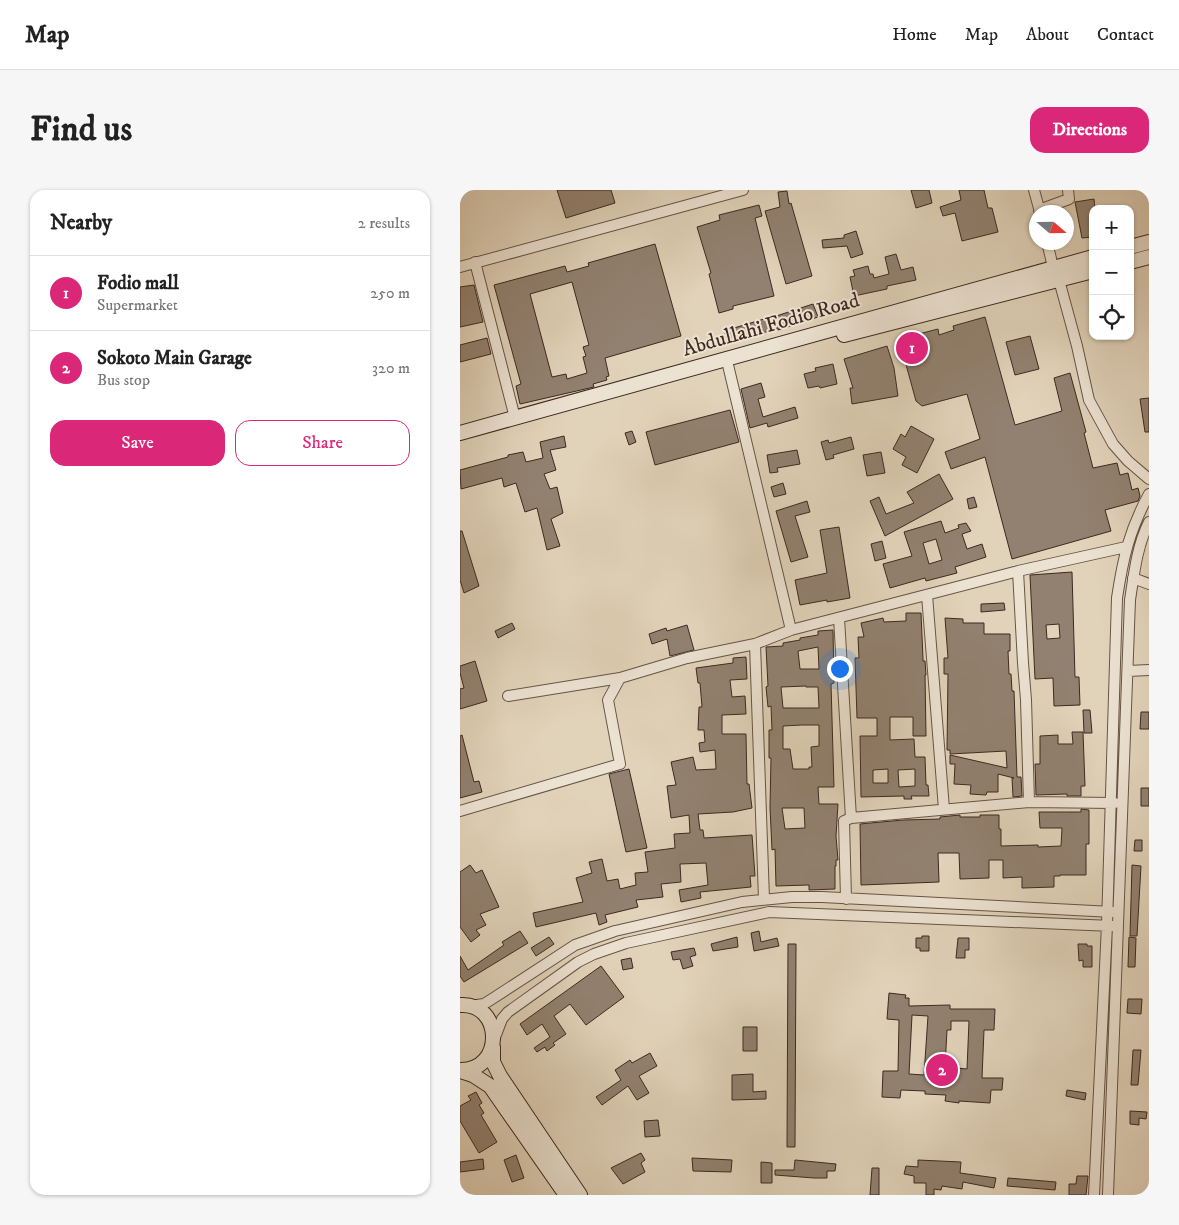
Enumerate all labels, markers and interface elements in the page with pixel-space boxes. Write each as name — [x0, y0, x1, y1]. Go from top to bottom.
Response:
text: Map — [25, 20, 69, 50]
text: Home — [892, 24, 937, 46]
text: Map — [965, 24, 998, 46]
text: About — [1026, 24, 1069, 46]
text: Contact — [1097, 24, 1154, 46]
button: Directions — [1030, 107, 1149, 153]
text: Find us — [30, 108, 132, 152]
north arrow — [1029, 205, 1074, 250]
map controls — [1089, 205, 1134, 340]
button: + — [1089, 205, 1134, 250]
text: Nearby — [50, 210, 112, 236]
text: 2 results — [358, 213, 410, 233]
button: − — [1089, 250, 1134, 295]
text: Fodio mall — [97, 272, 179, 295]
text: 1 — [63, 283, 69, 303]
text: 250 m — [370, 283, 410, 303]
street label: Abdullahi Fodio Road — [680, 287, 863, 363]
text: Supermarket — [97, 295, 178, 315]
button: locate — [1089, 295, 1134, 340]
pin: 1 — [896, 329, 928, 367]
text: Sokoto Main Garage — [97, 347, 252, 370]
text: 2 — [62, 358, 70, 378]
text: 320 m — [372, 358, 410, 378]
text: Bus stop — [97, 370, 150, 390]
button: Save — [50, 420, 225, 466]
button: Share — [235, 420, 410, 466]
your location — [827, 656, 853, 682]
pin: 2 — [926, 1051, 958, 1089]

